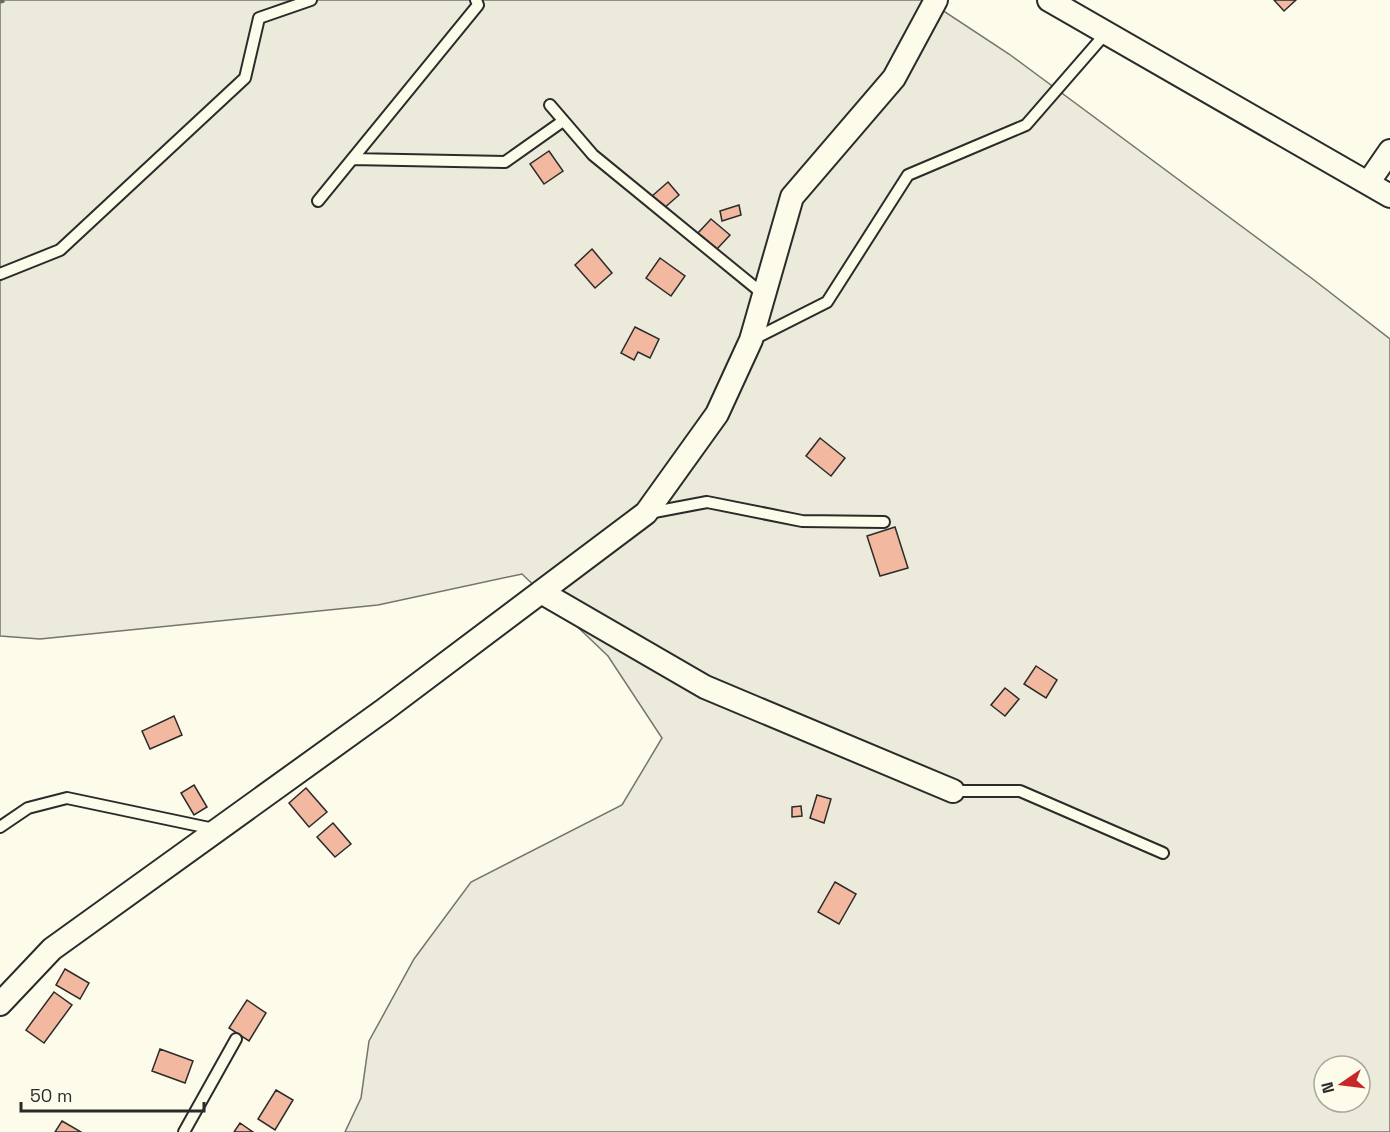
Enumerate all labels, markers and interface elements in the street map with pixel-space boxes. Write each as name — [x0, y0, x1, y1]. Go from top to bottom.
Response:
north arrow — [1312, 1054, 1372, 1114]
scale bar — [21, 1075, 204, 1113]
text: N — [1316, 1080, 1339, 1095]
text: 50 m — [30, 1084, 72, 1107]

